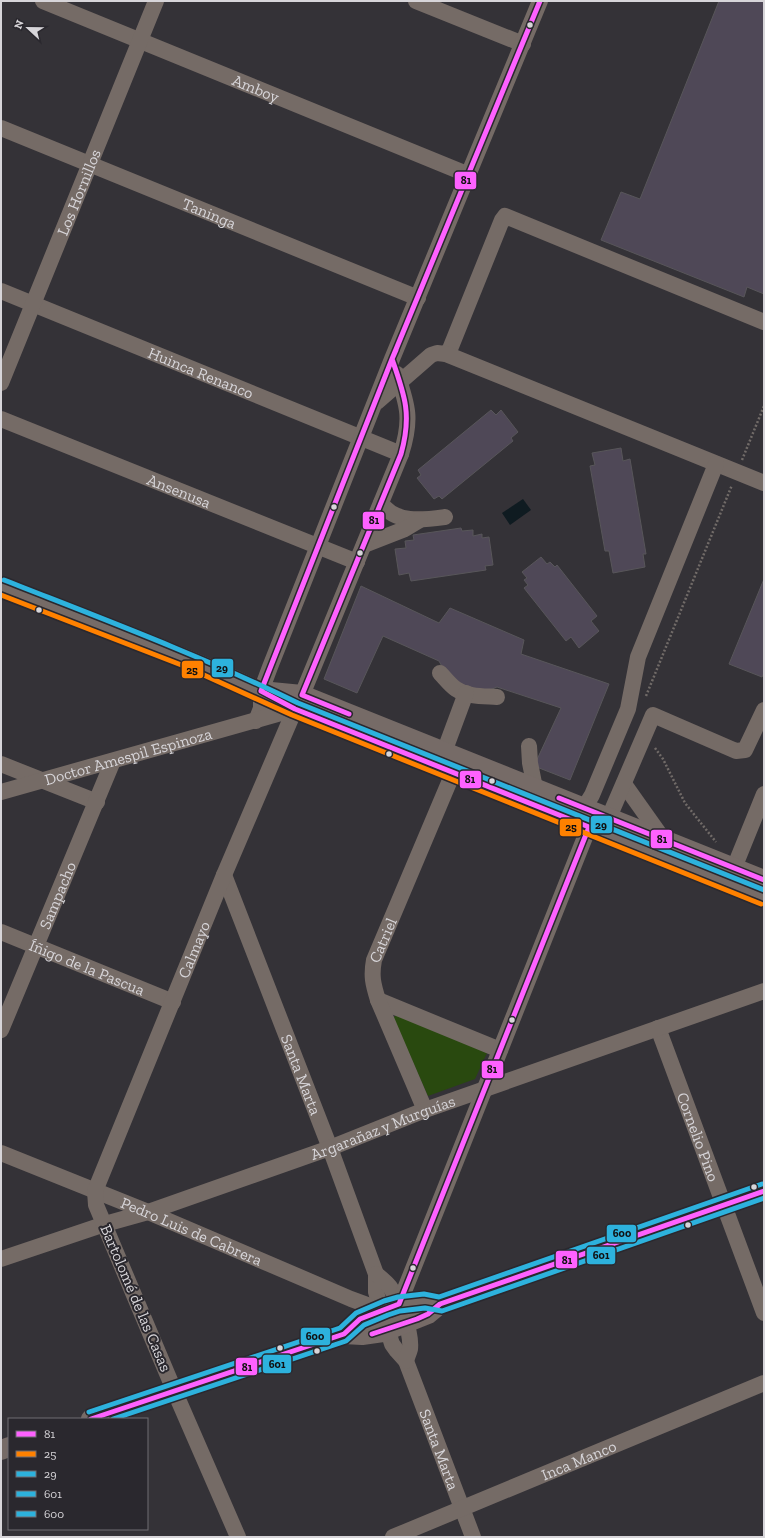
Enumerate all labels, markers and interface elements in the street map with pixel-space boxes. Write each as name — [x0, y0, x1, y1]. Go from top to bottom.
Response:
north arrow — [8, 8, 48, 48]
text: N — [12, 18, 27, 31]
unlabelled marker — [525, 20, 535, 30]
street label: Amboy — [230, 70, 283, 106]
street label: Los Hornillos — [52, 146, 104, 238]
line badge: 81 — [454, 171, 477, 190]
text: 81 — [461, 174, 472, 187]
street label: Taninga — [180, 193, 239, 233]
street label: Huinca Renanco — [146, 343, 257, 402]
street label: Ansenusa — [145, 469, 214, 512]
unlabelled marker — [329, 502, 339, 512]
line badge: 81 — [362, 511, 385, 530]
text: 81 — [369, 514, 380, 527]
unlabelled marker — [355, 548, 365, 558]
unlabelled marker — [34, 605, 44, 615]
line badge: 29 — [211, 658, 234, 678]
line badge: 25 — [181, 660, 204, 679]
text: 29 — [216, 662, 228, 675]
text: 25 — [186, 664, 198, 677]
street label: Doctor Amespil Espinoza — [42, 723, 214, 789]
unlabelled marker — [384, 749, 394, 759]
line badge: 81 — [459, 770, 482, 789]
text: 81 — [465, 773, 476, 786]
unlabelled marker — [487, 776, 497, 786]
line badge: 29 — [590, 815, 613, 834]
line badge: 25 — [559, 818, 582, 837]
text: 29 — [595, 819, 607, 832]
text: 25 — [565, 821, 577, 834]
line badge: 81 — [650, 829, 673, 849]
text: 81 — [657, 833, 668, 846]
street label: Sampacho — [35, 859, 80, 932]
street label: Catriel — [365, 915, 400, 965]
street label: Calmayo — [174, 918, 214, 981]
street label: Íñigo de la Pascua — [27, 935, 148, 999]
unlabelled marker — [507, 1015, 517, 1025]
street label: Santa Marta — [277, 1032, 326, 1118]
line badge: 81 — [481, 1060, 504, 1079]
text: 81 — [487, 1063, 498, 1076]
street label: Cornelio Pino — [673, 1090, 724, 1184]
street label: Argarañaz y Murguías — [308, 1091, 458, 1164]
unlabelled marker — [749, 1182, 759, 1192]
street label: Pedro Luis de Cabrera — [118, 1193, 266, 1269]
unlabelled marker — [683, 1220, 693, 1230]
street label: Bartolomé de las Casas — [96, 1222, 176, 1374]
line badge: 600 — [606, 1224, 637, 1243]
text: 600 — [613, 1227, 631, 1240]
line badge: 601 — [586, 1246, 616, 1265]
text: 601 — [593, 1249, 610, 1262]
line badge: 81 — [555, 1250, 578, 1269]
text: 81 — [562, 1254, 573, 1267]
unlabelled marker — [408, 1263, 418, 1273]
line badge: 600 — [300, 1327, 331, 1346]
text: 600 — [306, 1330, 324, 1343]
unlabelled marker — [275, 1343, 285, 1353]
unlabelled marker — [312, 1346, 322, 1356]
line badge: 601 — [262, 1354, 292, 1374]
line badge: 81 — [235, 1357, 258, 1376]
text: 601 — [269, 1358, 286, 1371]
text: 81 — [242, 1361, 253, 1374]
street label: Santa Marta — [416, 1406, 464, 1493]
legend — [8, 1418, 148, 1530]
text: 81 — [44, 1427, 55, 1441]
street label: Inca Manco — [538, 1436, 619, 1484]
text: 25 — [44, 1447, 56, 1461]
text: 29 — [44, 1467, 57, 1481]
text: 601 — [44, 1487, 62, 1501]
text: 600 — [44, 1507, 64, 1521]

